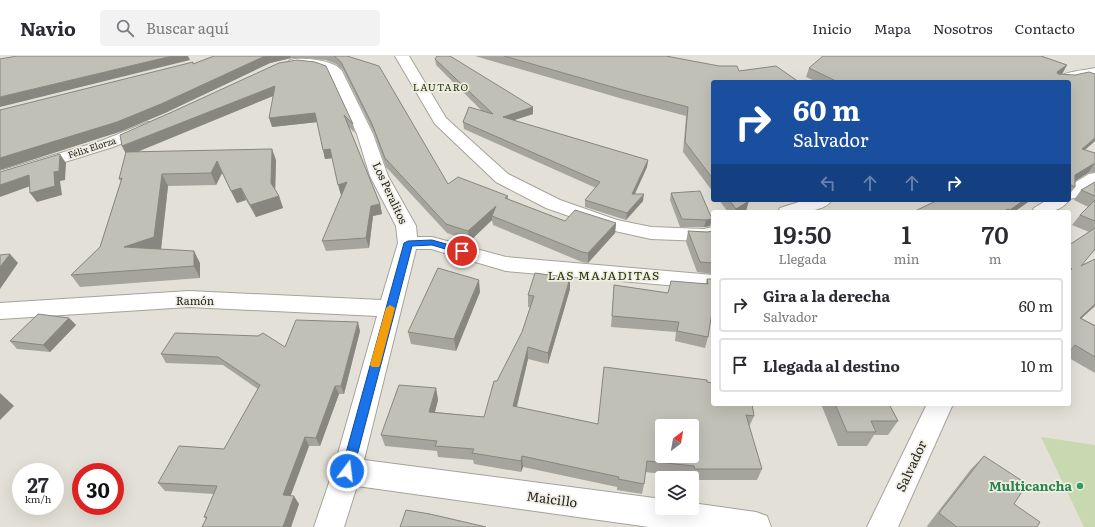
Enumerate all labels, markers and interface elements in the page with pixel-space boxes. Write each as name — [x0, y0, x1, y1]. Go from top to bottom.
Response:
search box — [100, 10, 380, 46]
text: Navio — [20, 14, 76, 42]
text: Buscar aquí — [146, 16, 229, 39]
icon: search — [114, 17, 136, 39]
text: Inicio — [812, 18, 852, 38]
text: Mapa — [874, 18, 911, 38]
text: Nosotros — [933, 18, 993, 38]
text: Contacto — [1015, 18, 1075, 38]
district label: LAUTARO — [413, 79, 469, 94]
text: 60 m — [793, 88, 860, 130]
icon: right — [727, 96, 779, 148]
text: Salvador — [793, 126, 868, 153]
street label: Félix Elorza — [66, 133, 118, 161]
street label: Los Peralitos — [370, 159, 412, 226]
icon: left — [817, 172, 839, 194]
icon: ahead — [859, 172, 881, 194]
icon: ahead — [901, 172, 923, 194]
icon: right — [943, 172, 965, 194]
text: 19:50 — [773, 216, 831, 251]
text: 1 — [902, 216, 911, 251]
text: 70 — [982, 216, 1009, 251]
pin — [445, 234, 479, 268]
icon: arrive — [451, 240, 473, 262]
text: Llegada — [778, 249, 826, 268]
text: min — [894, 249, 919, 268]
text: m — [989, 249, 1001, 268]
district label: LAS MAJADITAS — [548, 266, 660, 284]
text: Gira a la derecha — [763, 284, 890, 307]
street label: Ramón — [176, 292, 214, 308]
icon: right — [729, 294, 751, 316]
text: 60 m — [1019, 294, 1053, 317]
text: Salvador — [763, 307, 817, 326]
icon: arrive — [729, 354, 751, 376]
text: Llegada al destino — [763, 354, 900, 377]
text: 10 m — [1021, 354, 1053, 377]
north arrow — [655, 419, 699, 463]
map controls — [655, 419, 699, 515]
street label: Salvador — [890, 436, 931, 494]
position arrow — [326, 450, 368, 492]
speed limit sign: 30 — [72, 463, 124, 515]
text: 27 — [27, 469, 49, 499]
button: layers — [655, 471, 699, 515]
place label: Multicancha — [989, 476, 1072, 495]
marker: Multicancha — [1075, 481, 1085, 491]
street label: Maicillo — [525, 486, 579, 512]
text: km/h — [25, 491, 51, 506]

